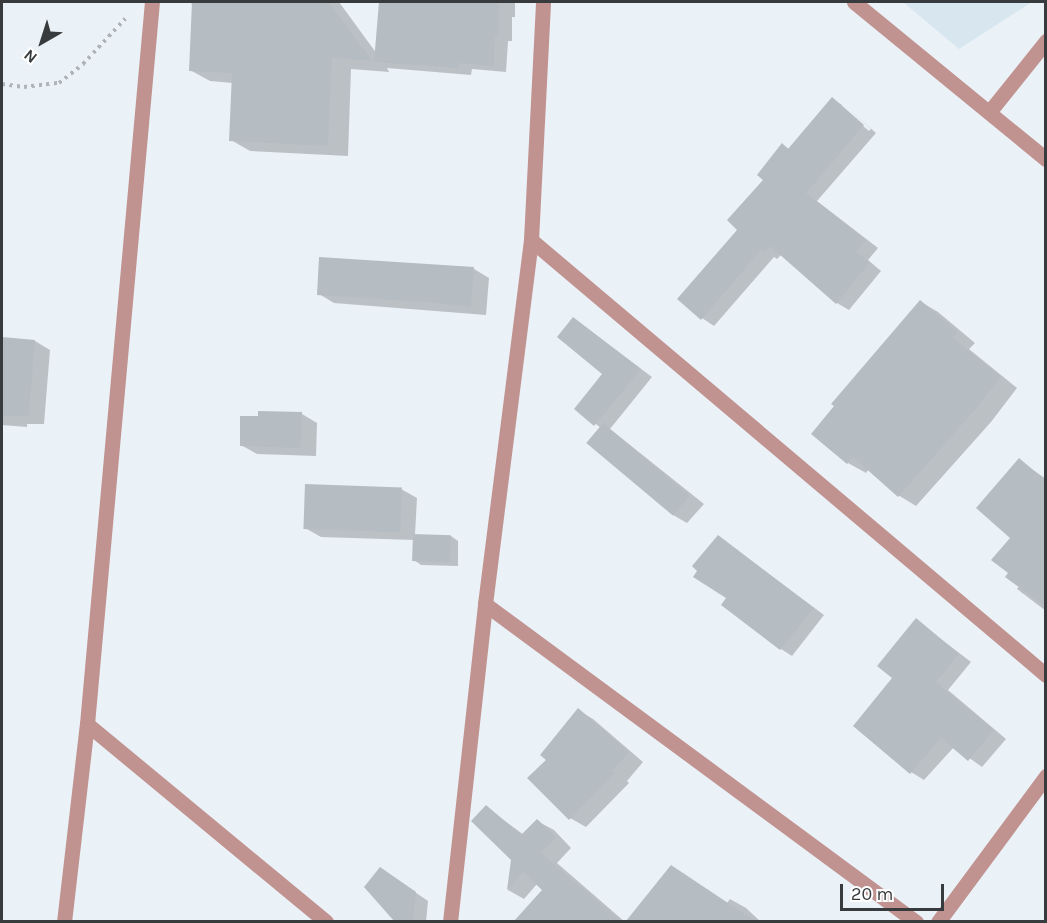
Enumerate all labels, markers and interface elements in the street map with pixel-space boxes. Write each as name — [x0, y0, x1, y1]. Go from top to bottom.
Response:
north arrow — [12, 12, 72, 72]
text: N — [20, 45, 41, 67]
scale bar — [843, 872, 946, 910]
text: 20 m — [851, 883, 893, 905]

